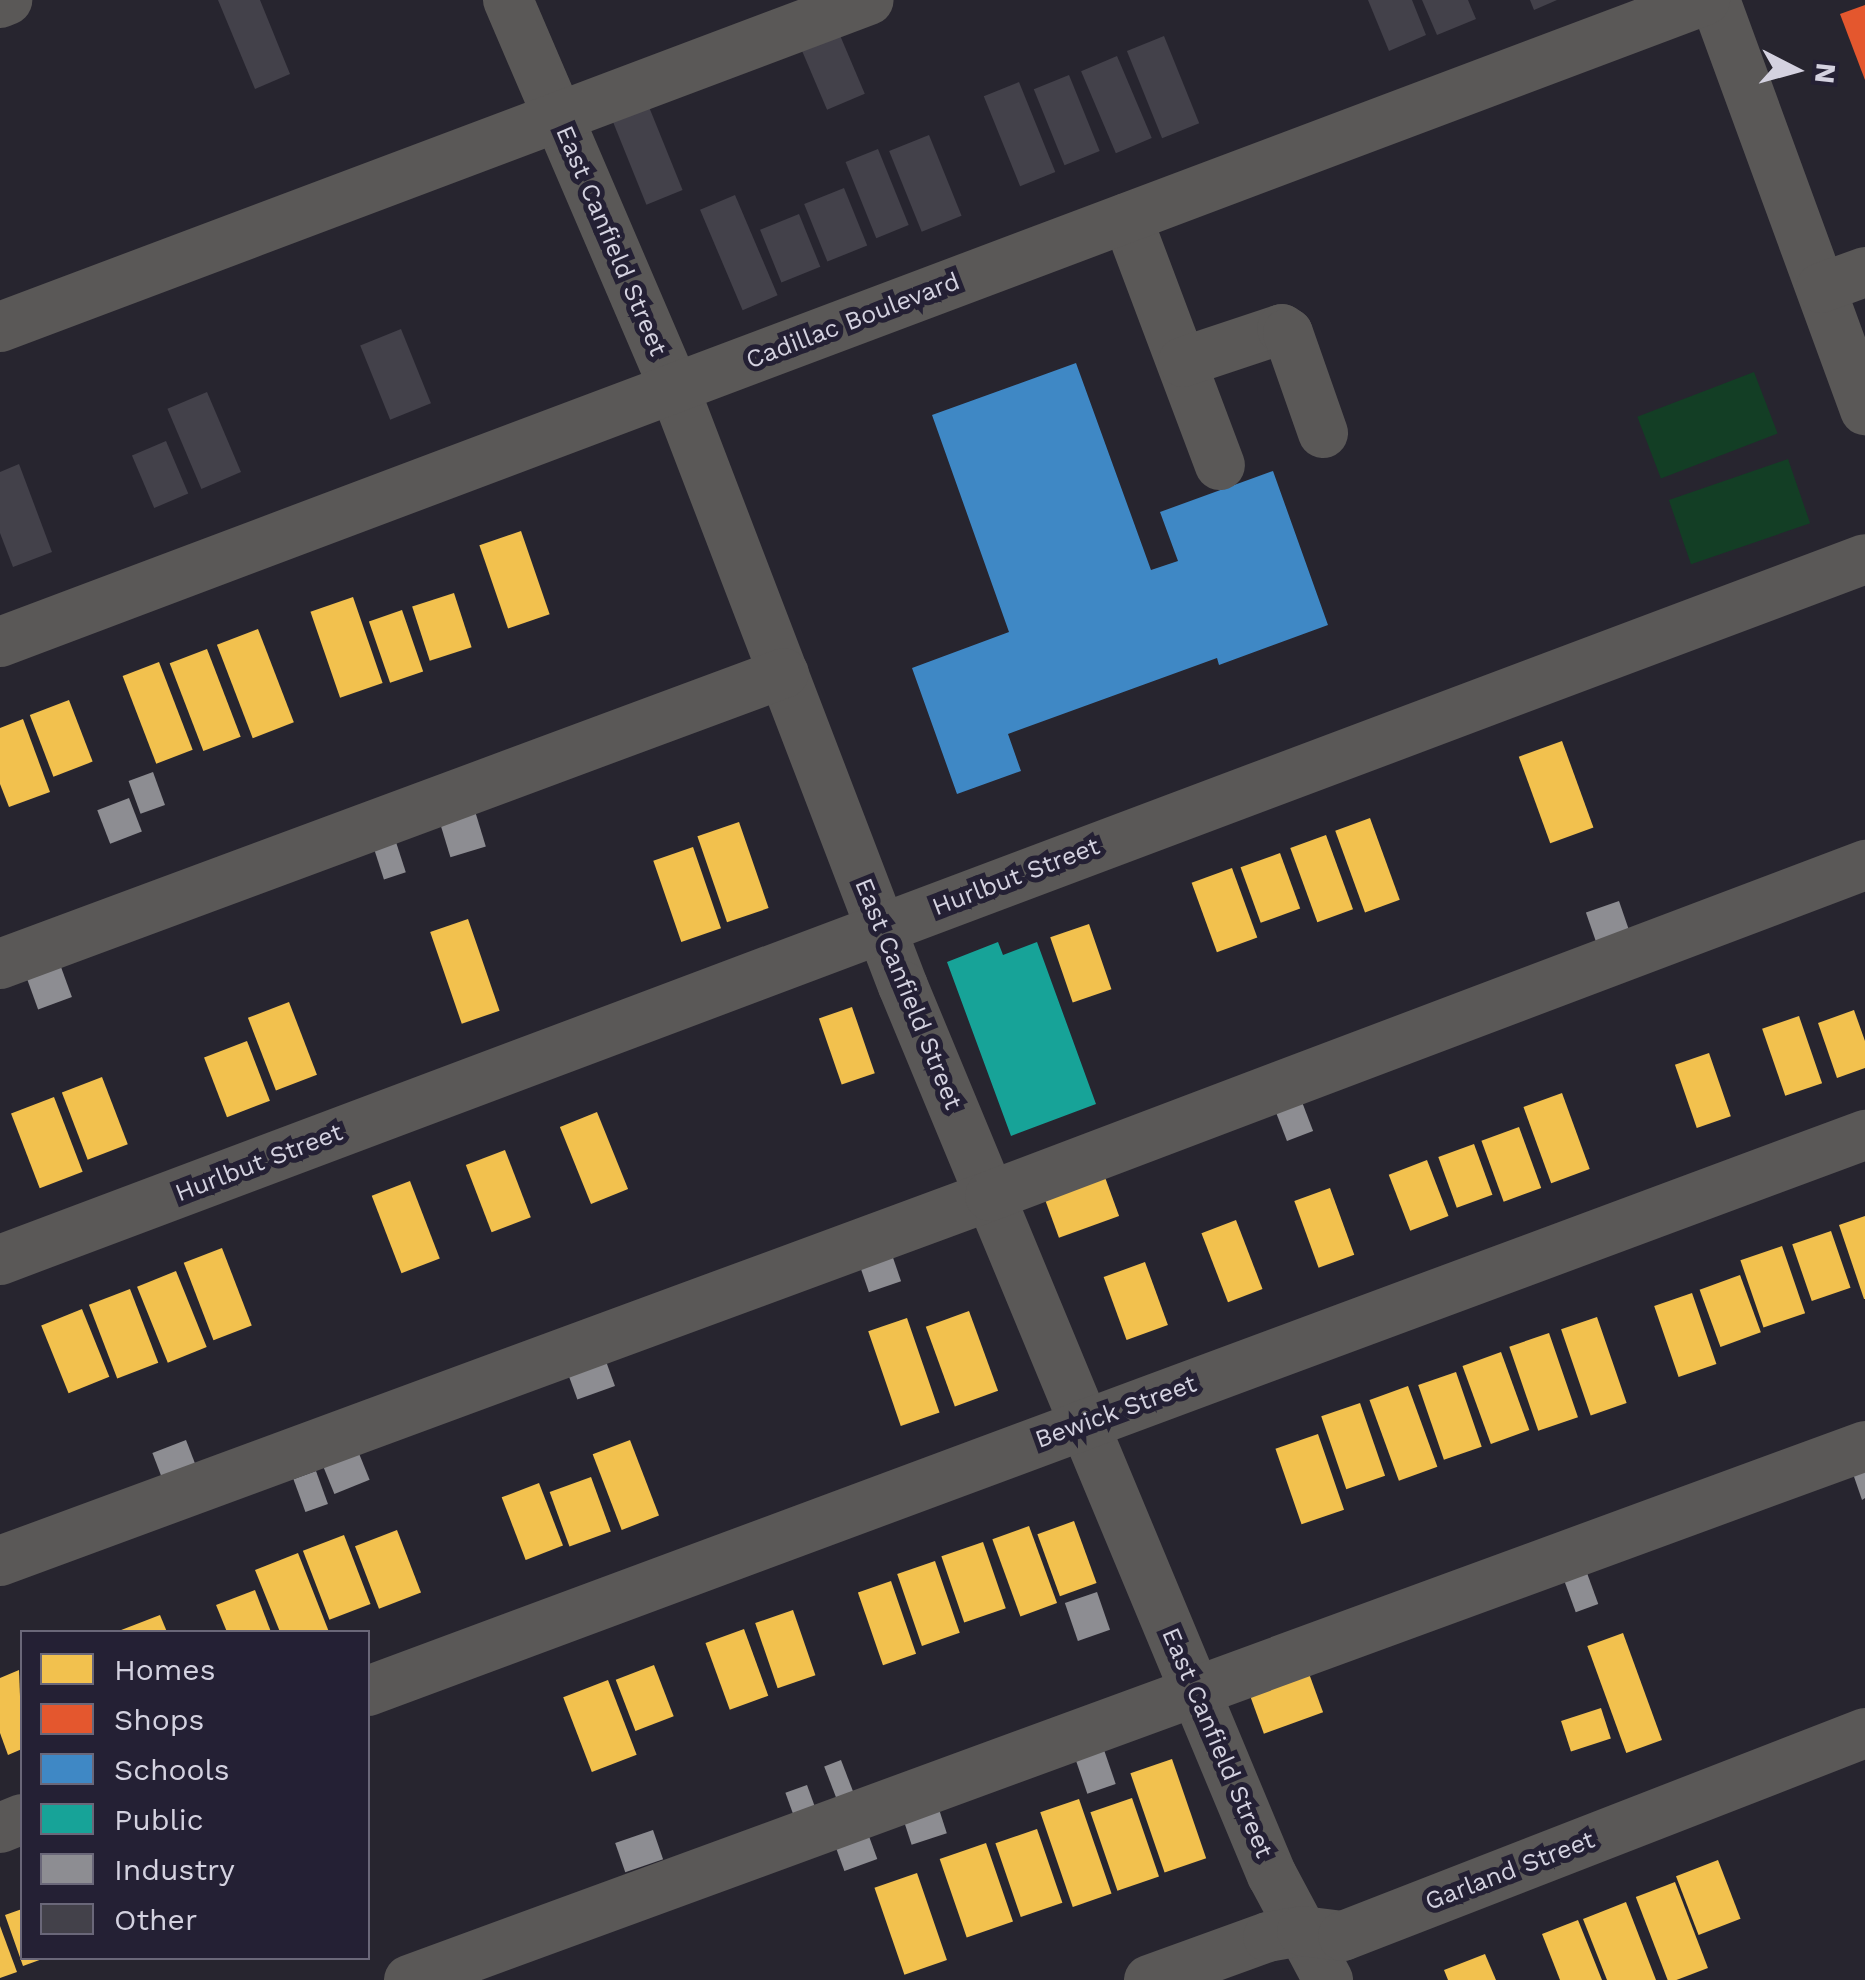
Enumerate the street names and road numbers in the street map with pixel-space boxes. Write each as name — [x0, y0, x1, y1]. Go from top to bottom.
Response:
street label: East Canfield Street — [549, 122, 673, 360]
street label: Cadillac Boulevard — [742, 266, 964, 376]
street label: Hurlbut Street — [928, 831, 1104, 923]
street label: East Canfield Street — [848, 874, 968, 1114]
street label: Hurlbut Street — [171, 1117, 347, 1209]
street label: Bewick Street — [1031, 1369, 1201, 1455]
street label: East Canfield Street — [1155, 1624, 1279, 1862]
street label: Garland Street — [1421, 1825, 1599, 1917]

